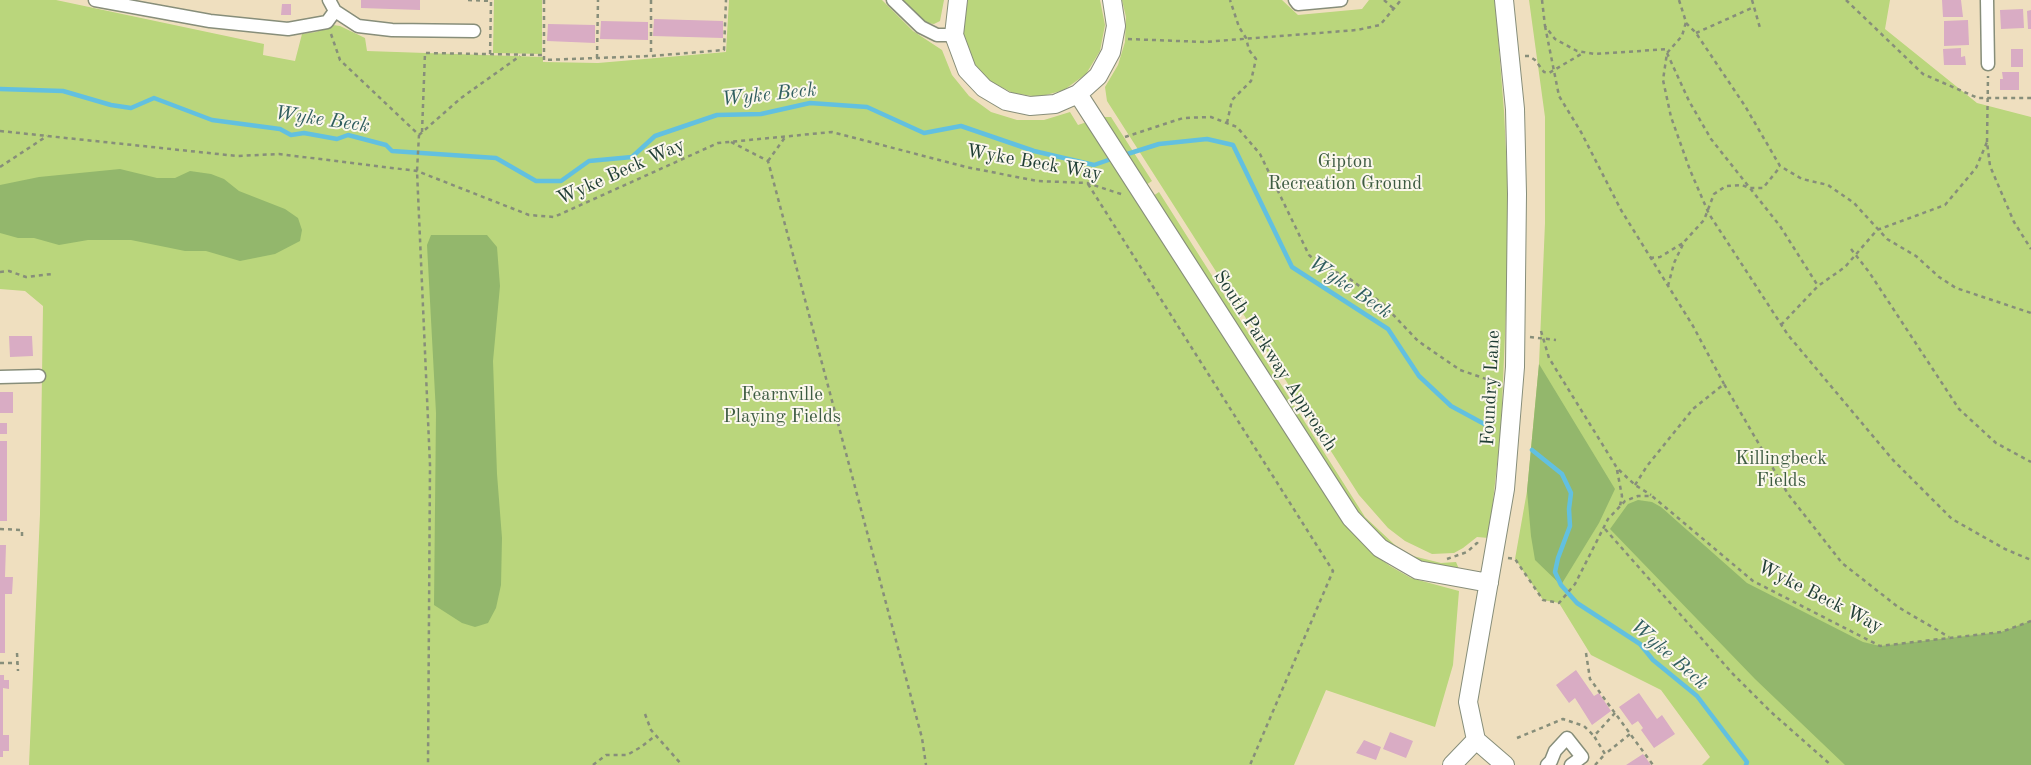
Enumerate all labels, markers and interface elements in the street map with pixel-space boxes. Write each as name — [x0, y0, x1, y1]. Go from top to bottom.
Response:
water label: Wyke Beck — [720, 78, 818, 112]
water label: Wyke Beck — [273, 101, 371, 139]
street label: Wyke Beck Way — [554, 134, 688, 210]
street label: Wyke Beck Way — [964, 140, 1104, 186]
park label: Gipton Recreation Ground — [1268, 151, 1422, 195]
water label: Wyke Beck — [1304, 251, 1396, 325]
street label: South Parkway Approach — [1208, 266, 1342, 456]
street label: Foundry Lane — [1477, 330, 1505, 446]
park label: Fearnville Playing Fields — [723, 384, 841, 428]
park label: Killingbeck Fields — [1735, 448, 1827, 492]
street label: Wyke Beck Way — [1754, 556, 1886, 638]
water label: Wyke Beck — [1625, 615, 1713, 695]

